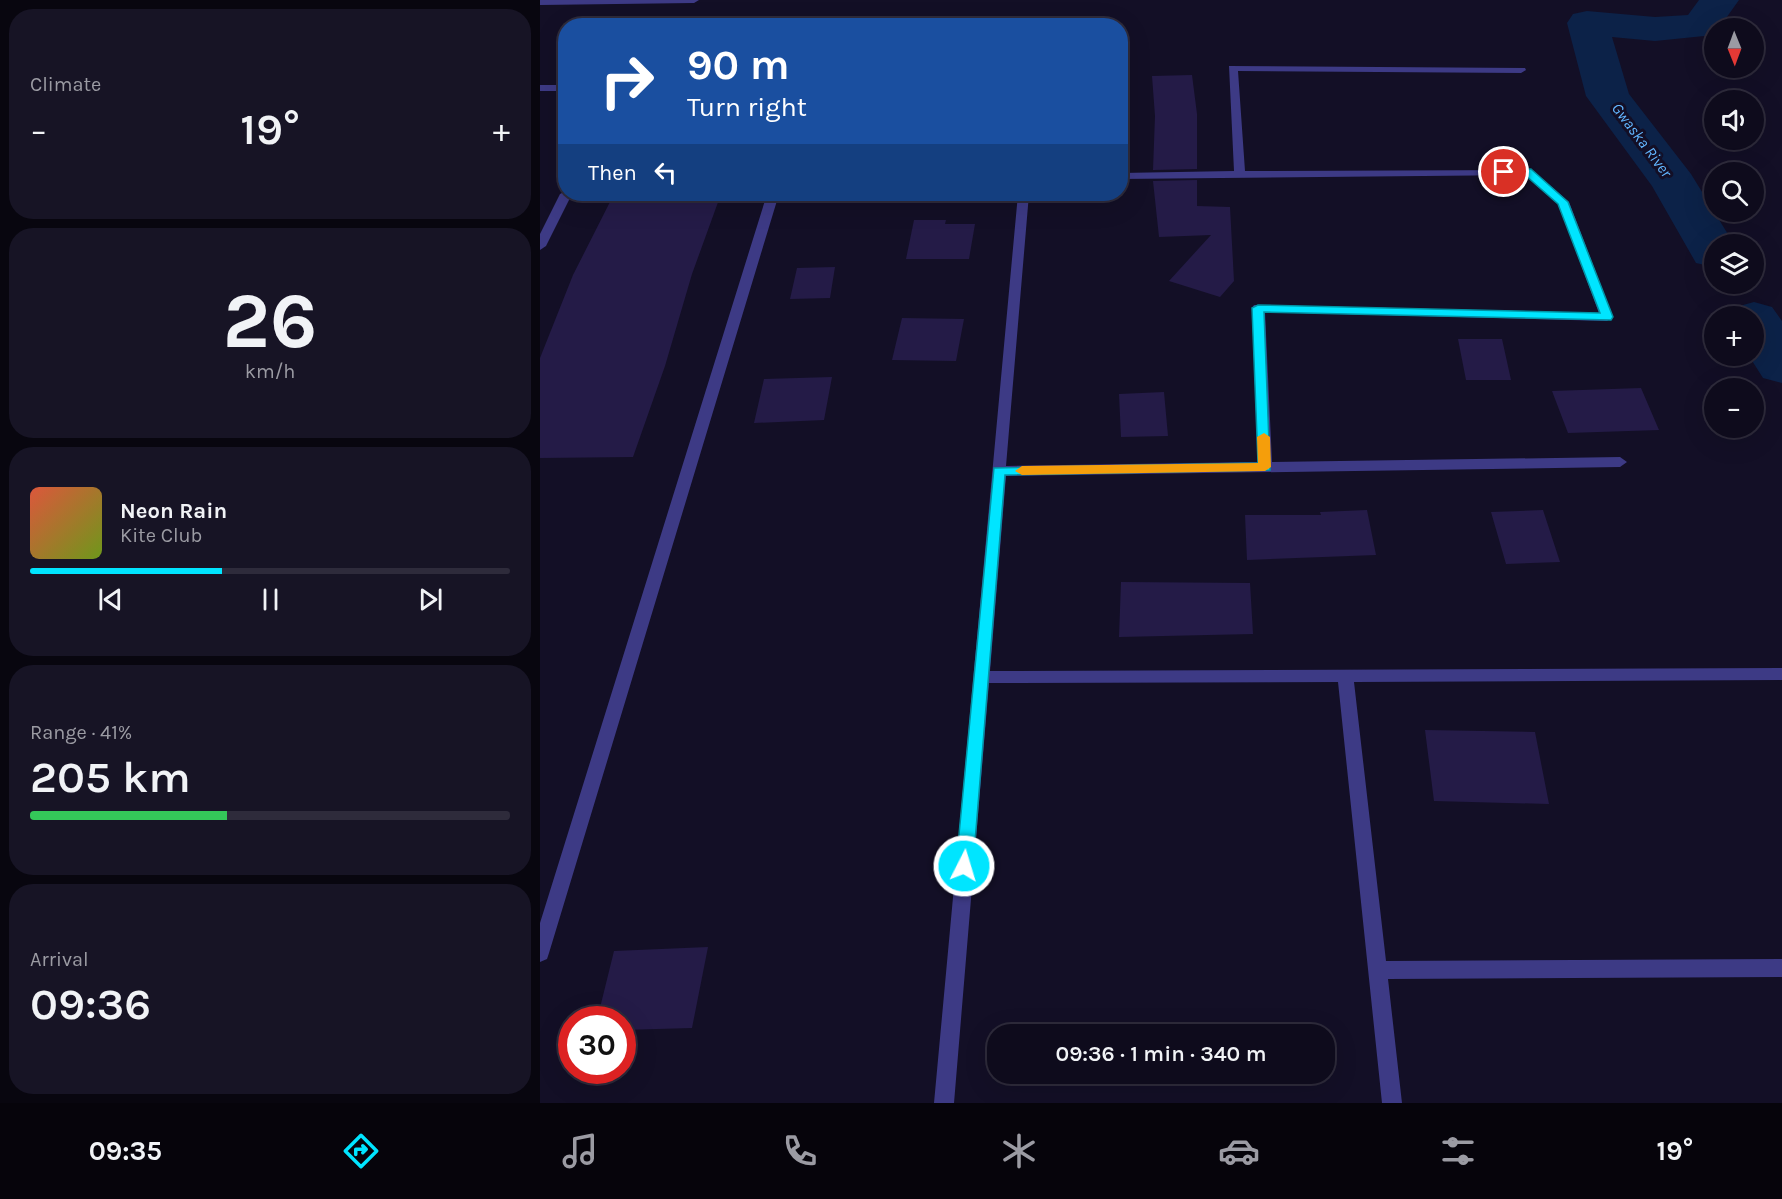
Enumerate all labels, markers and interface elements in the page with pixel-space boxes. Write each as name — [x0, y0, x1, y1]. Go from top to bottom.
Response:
north arrow — [1704, 18, 1764, 78]
map controls — [1704, 18, 1764, 438]
text: 90 m — [687, 40, 790, 90]
icon: right — [588, 42, 666, 120]
text: Climate — [30, 73, 101, 96]
button: sound — [1704, 90, 1764, 150]
text: Turn right — [687, 91, 807, 123]
water label: Gwaska River — [1608, 99, 1676, 181]
text: 19° — [240, 103, 300, 155]
text: − — [30, 111, 47, 149]
text: + — [493, 111, 510, 149]
pin — [1478, 146, 1529, 197]
icon: arrive — [1487, 155, 1520, 188]
icon: left — [649, 156, 682, 189]
text: Then — [588, 160, 637, 186]
button: search — [1704, 162, 1764, 222]
button: layers — [1704, 234, 1764, 294]
text: 26 — [223, 275, 317, 367]
button: + — [1704, 306, 1764, 366]
text: km/h — [245, 360, 295, 383]
button: − — [1704, 378, 1764, 438]
text: Neon Rain — [120, 498, 227, 524]
text: Kite Club — [120, 524, 202, 547]
icon: previous — [94, 583, 127, 616]
icon: pause — [254, 583, 287, 616]
icon: next — [414, 583, 447, 616]
text: Range · 41% — [30, 721, 132, 744]
text: 205 km — [30, 751, 191, 803]
position arrow — [932, 834, 996, 898]
text: Arrival — [30, 948, 89, 971]
text: 09:36 — [30, 978, 151, 1030]
speed limit sign: 30 — [558, 1006, 636, 1084]
text: 09:36 · 1 min · 340 m — [1055, 1041, 1267, 1067]
icon: directions — [340, 1130, 382, 1172]
icon: music — [559, 1130, 601, 1172]
icon: phone — [779, 1130, 821, 1172]
icon: climate — [998, 1130, 1040, 1172]
icon: car — [1218, 1130, 1260, 1172]
icon: filters — [1437, 1130, 1479, 1172]
text: 09:35 — [89, 1135, 162, 1167]
text: 19° — [1657, 1135, 1693, 1167]

